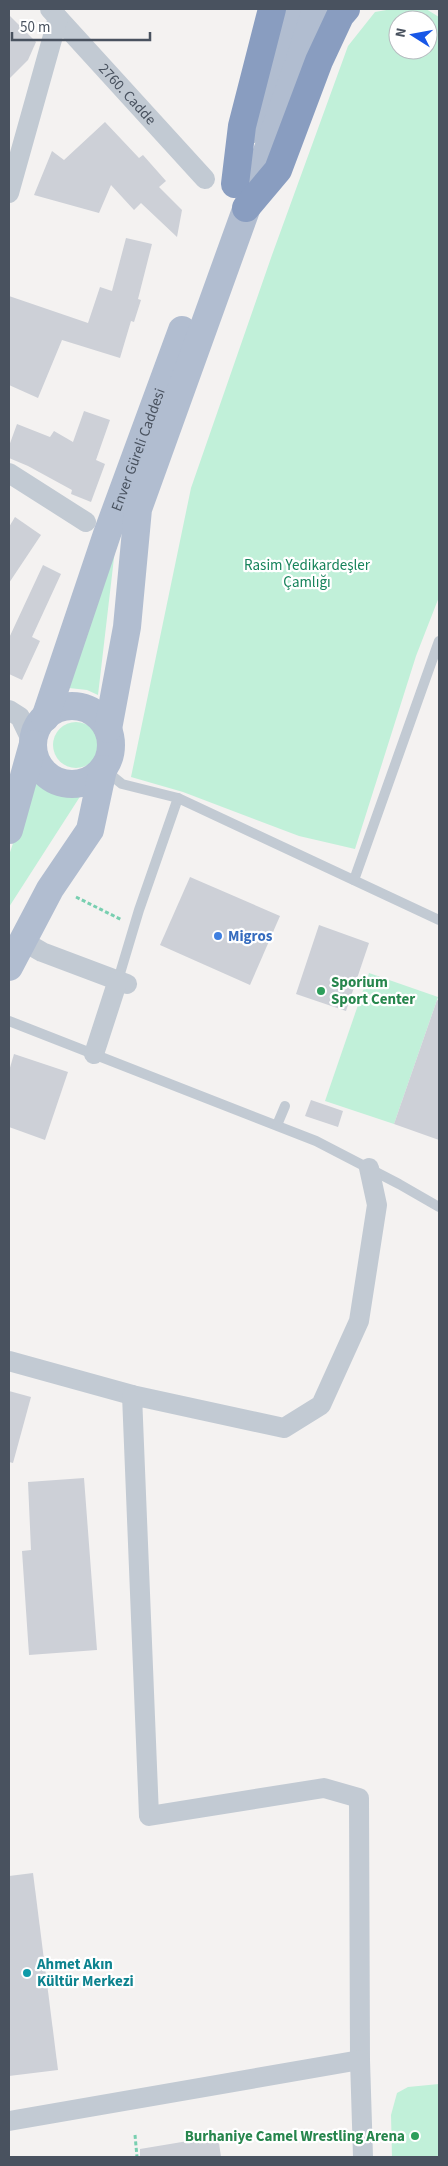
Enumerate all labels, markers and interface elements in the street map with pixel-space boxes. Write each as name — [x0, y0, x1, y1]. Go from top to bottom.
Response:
scale bar — [12, 10, 150, 42]
north arrow — [388, 10, 438, 60]
text: 50 m — [20, 17, 50, 38]
text: N — [391, 26, 412, 39]
street label: 2760. Cadde — [94, 58, 161, 129]
street label: Enver Güreli Caddesi — [106, 385, 170, 514]
park label: Rasim Yedikardeşler Çamlığı — [244, 555, 371, 593]
place label: Migros — [228, 926, 273, 947]
marker: Migros — [212, 930, 224, 942]
place label: Sporium Sport Center — [331, 972, 415, 1010]
marker: Sporium Sport Center — [315, 985, 327, 997]
place label: Ahmet Akın Kültür Merkezi — [36, 1954, 134, 1992]
marker: Ahmet Akın Kültür Merkezi — [21, 1967, 33, 1979]
place label: Burhaniye Camel Wrestling Arena — [185, 2126, 405, 2147]
marker: Burhaniye Camel Wrestling Arena — [409, 2130, 421, 2142]

